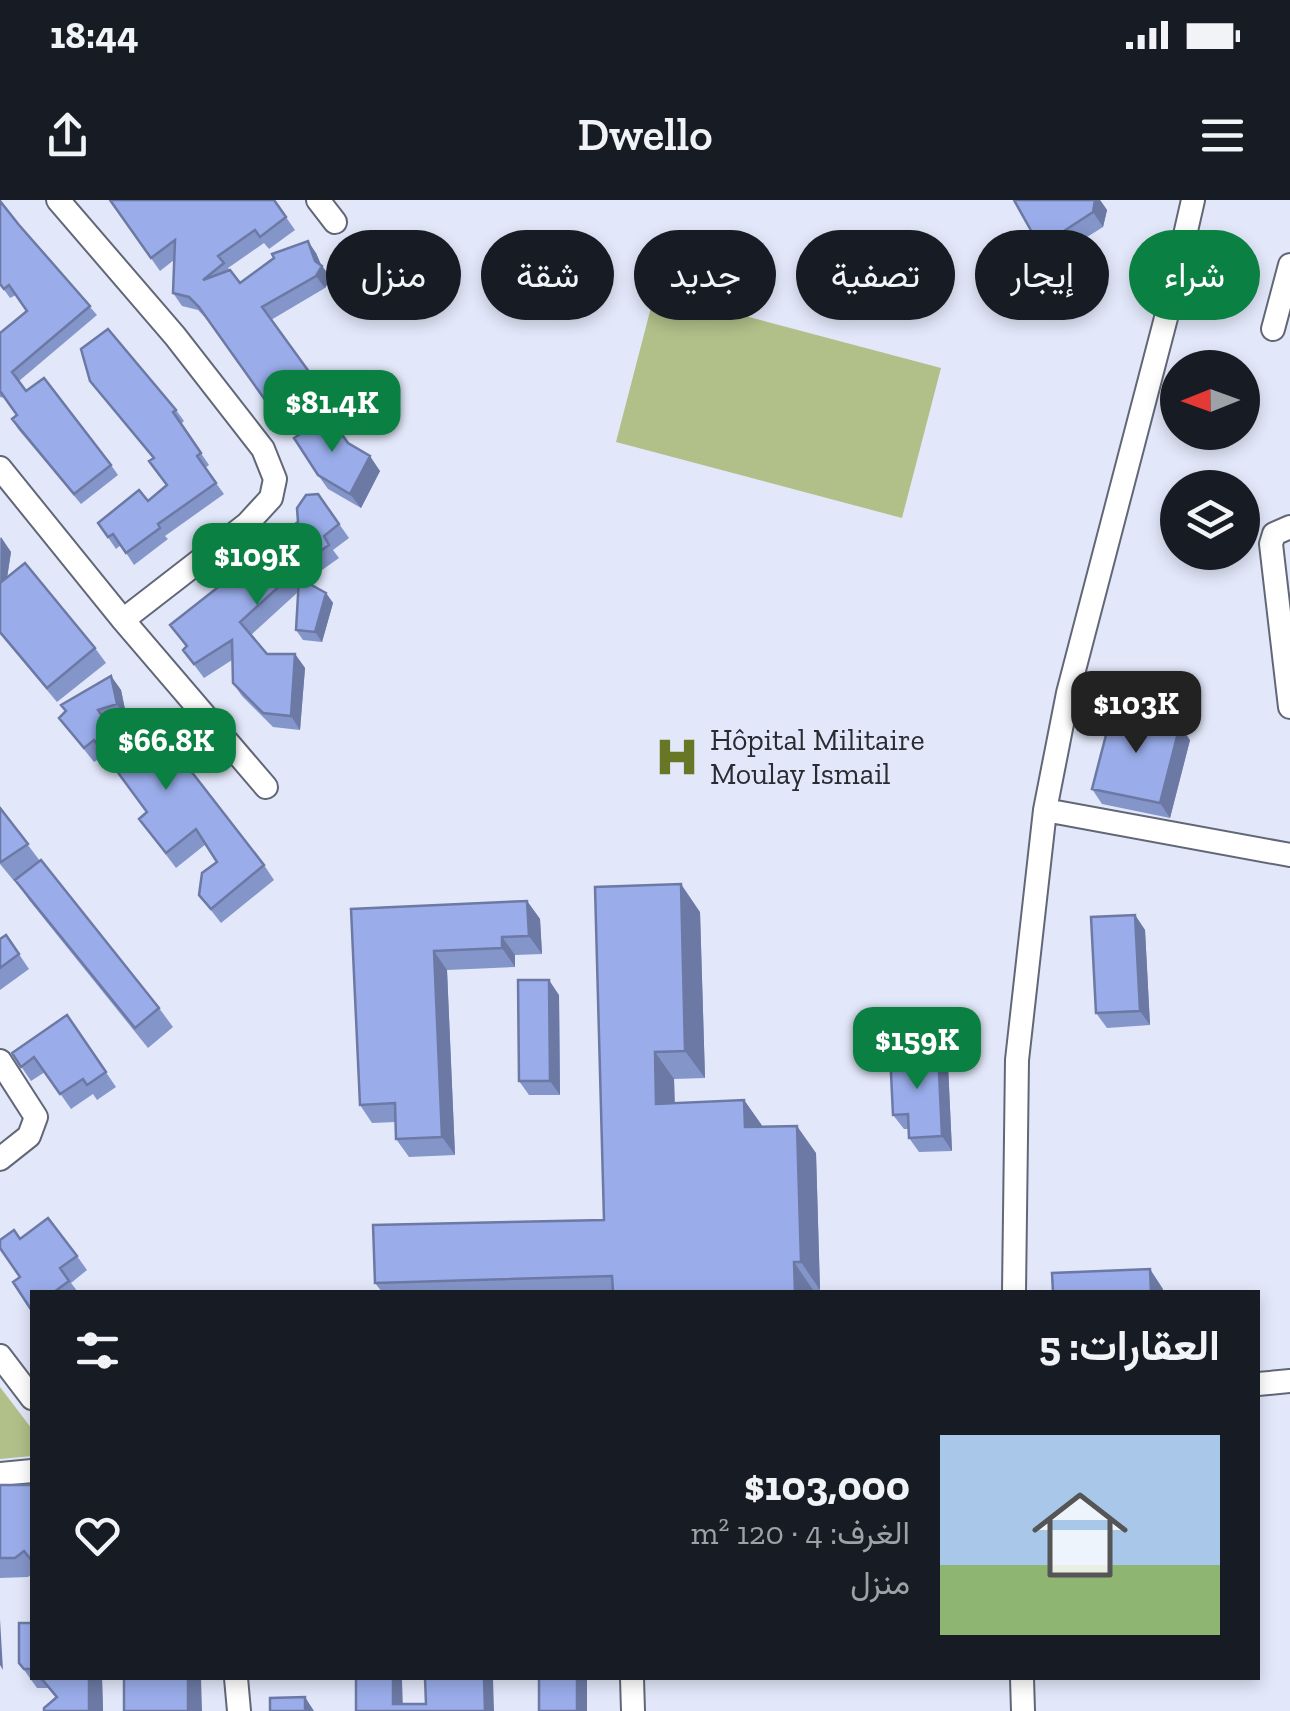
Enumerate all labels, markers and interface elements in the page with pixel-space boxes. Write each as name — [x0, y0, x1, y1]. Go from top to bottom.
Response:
text: 18:44 — [50, 12, 139, 58]
icon: share — [40, 108, 95, 163]
text: Dwello — [577, 108, 713, 162]
icon: menu — [1195, 108, 1250, 163]
chip: منزل — [326, 230, 461, 320]
chip: شقة — [481, 230, 614, 320]
chip: جديد — [634, 230, 776, 320]
chip: تصفية — [796, 230, 955, 320]
chip: إيجار — [975, 230, 1109, 320]
chip: شراء — [1129, 230, 1260, 320]
north arrow — [1160, 350, 1260, 450]
map controls — [1160, 350, 1260, 570]
pin: $81.4K — [251, 370, 413, 455]
text: $81.4K — [286, 383, 379, 421]
button: layers — [1160, 470, 1260, 570]
pin: $109K — [187, 523, 327, 608]
text: $109K — [214, 536, 300, 574]
pin: $103K — [1066, 671, 1206, 756]
text: $103K — [1093, 684, 1179, 722]
pin: $66.8K — [85, 708, 247, 793]
text: $66.8K — [118, 721, 214, 759]
place label: Hôpital Militaire Moulay Ismail — [710, 722, 925, 792]
hospital icon: Hôpital Militaire Moulay Ismail — [653, 733, 701, 781]
pin: $159K — [847, 1007, 987, 1092]
text: $159K — [875, 1020, 959, 1058]
text: العقارات: 5 — [1039, 1320, 1220, 1371]
icon: filters — [70, 1323, 125, 1378]
text: $103,000 — [744, 1460, 910, 1511]
icon: home — [1020, 1475, 1140, 1595]
icon: heart — [70, 1508, 125, 1563]
text: الغرف: 4 · 120 m² — [691, 1514, 910, 1552]
text: منزل — [850, 1564, 910, 1602]

